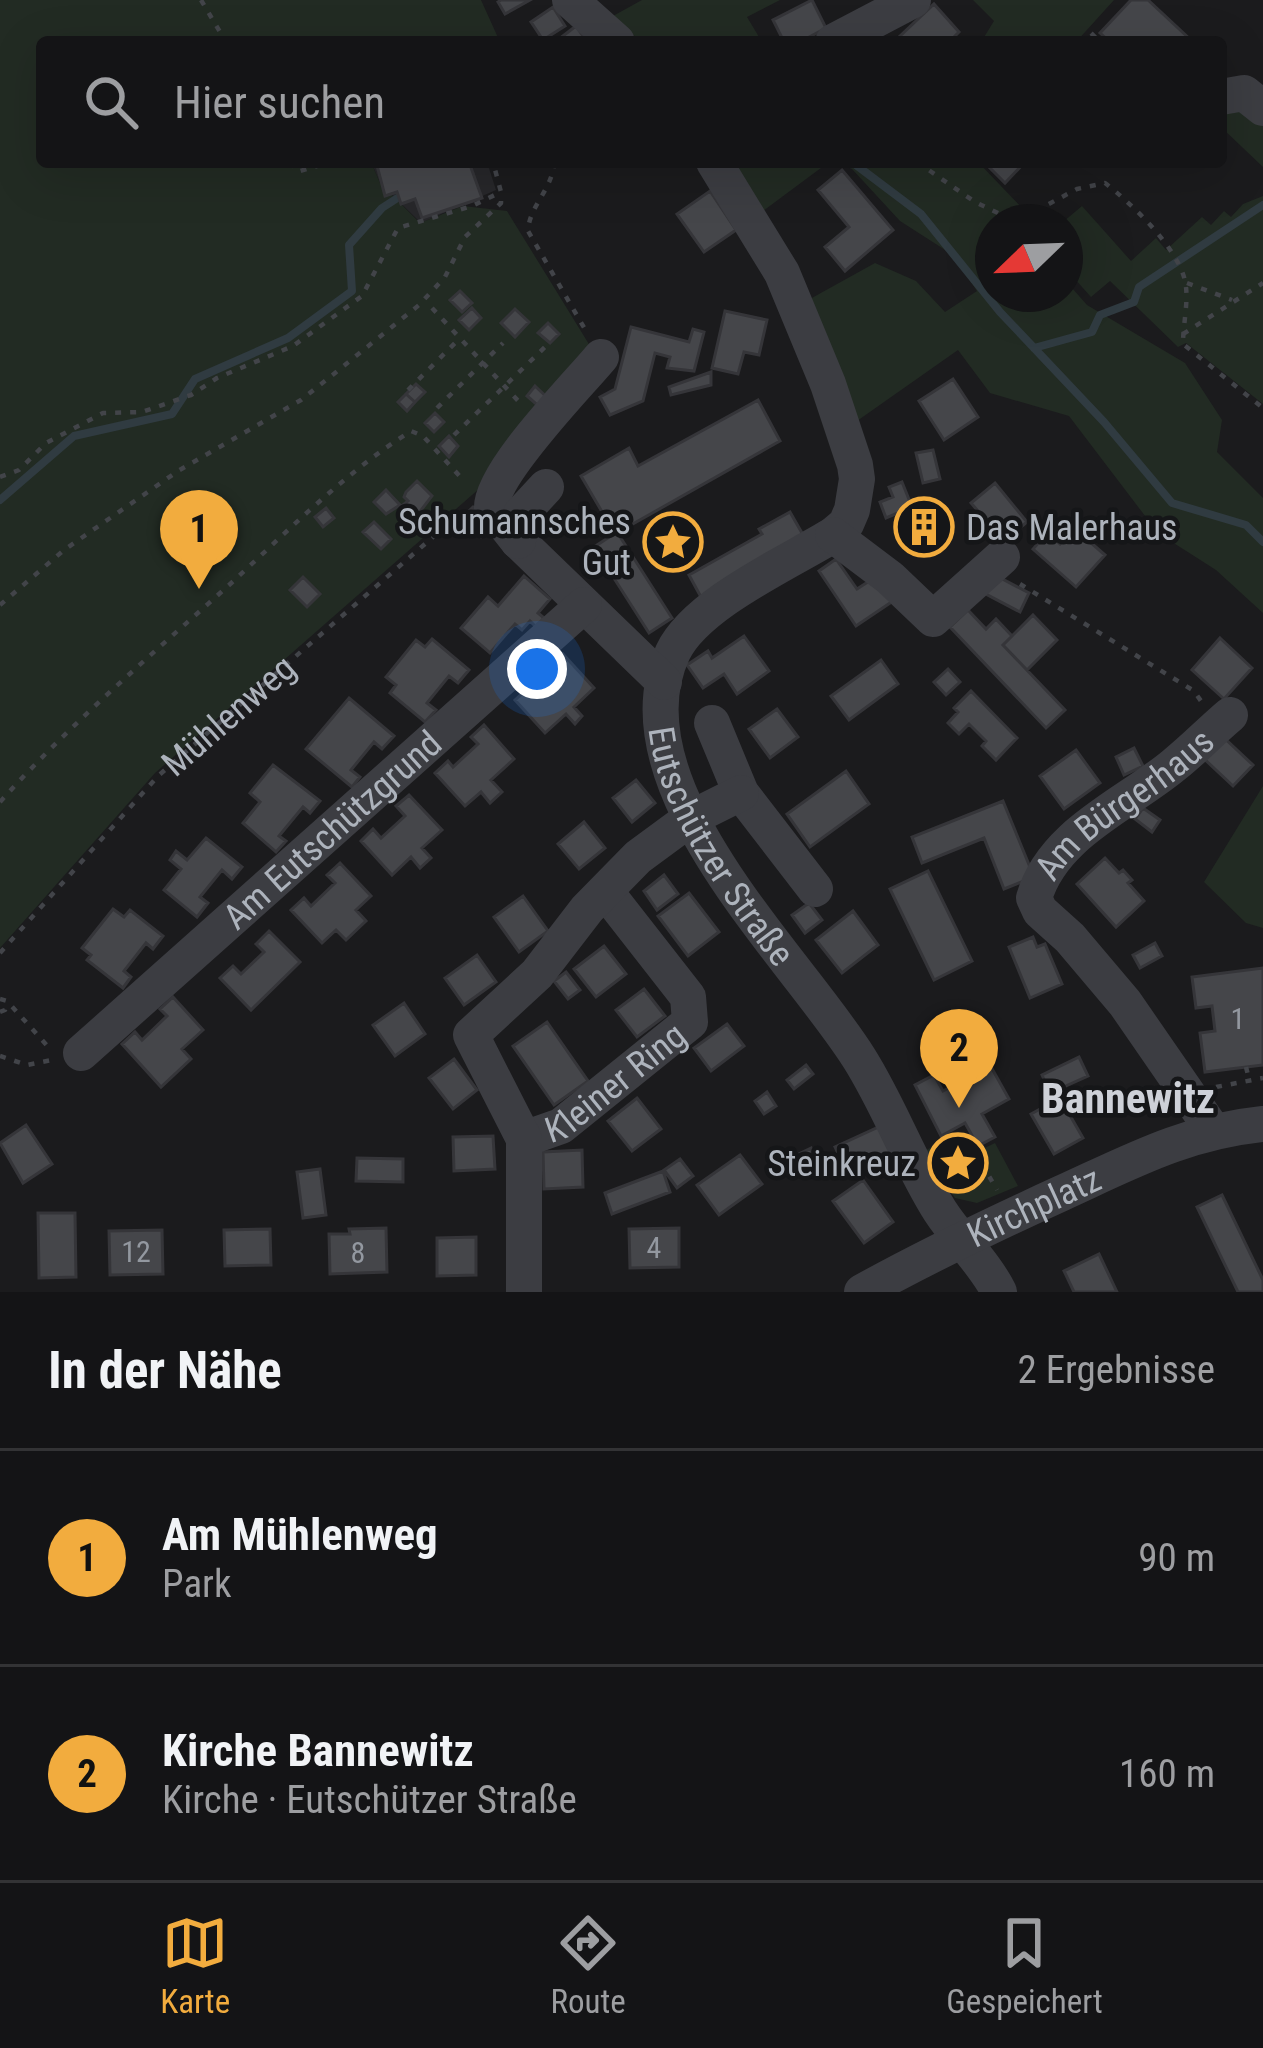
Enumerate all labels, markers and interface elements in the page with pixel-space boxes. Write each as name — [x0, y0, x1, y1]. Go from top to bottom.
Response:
search box — [36, 36, 1227, 168]
icon: search — [78, 69, 144, 135]
text: Hier suchen — [174, 76, 385, 129]
north arrow — [975, 204, 1083, 312]
pin: 1 — [160, 490, 238, 589]
building icon: Das Malerhaus — [893, 496, 955, 558]
place label: Schumannsches Gut — [398, 501, 631, 584]
place label: Das Malerhaus — [966, 507, 1177, 549]
place icon: Schumannsches Gut — [642, 511, 704, 573]
your location — [507, 639, 567, 699]
street label: Mühlenweg — [154, 647, 304, 785]
street label: Am Bürgerhaus — [1026, 720, 1223, 888]
street label: Am Eutschützgrund — [215, 722, 450, 938]
street label: Eutschützer Straße — [639, 724, 803, 974]
house number: 1 — [1231, 1001, 1245, 1036]
pin: 2 — [920, 1009, 998, 1108]
street label: Kleiner Ring — [539, 1014, 694, 1152]
district label: Bannewitz — [1041, 1074, 1215, 1123]
place icon: Steinkreuz — [927, 1132, 989, 1194]
place label: Steinkreuz — [767, 1143, 916, 1185]
street label: Kirchplatz — [961, 1158, 1108, 1256]
house number: 4 — [647, 1230, 661, 1265]
house number: 12 — [121, 1234, 151, 1269]
house number: 8 — [351, 1235, 365, 1270]
text: In der Nähe — [48, 1341, 282, 1400]
text: 2 Ergebnisse — [1017, 1347, 1215, 1393]
text: Am Mühlenweg — [162, 1508, 438, 1561]
text: 1 — [77, 1535, 97, 1581]
text: 90 m — [1138, 1535, 1215, 1581]
text: Park — [162, 1561, 232, 1607]
text: Kirche Bannewitz — [162, 1724, 474, 1777]
text: 2 — [77, 1751, 97, 1797]
text: 160 m — [1119, 1751, 1215, 1797]
text: Kirche · Eutschützer Straße — [162, 1777, 577, 1823]
tab: Karte — [160, 1910, 230, 2021]
tab: Route — [551, 1910, 626, 2021]
tab: Gespeichert — [946, 1910, 1103, 2021]

